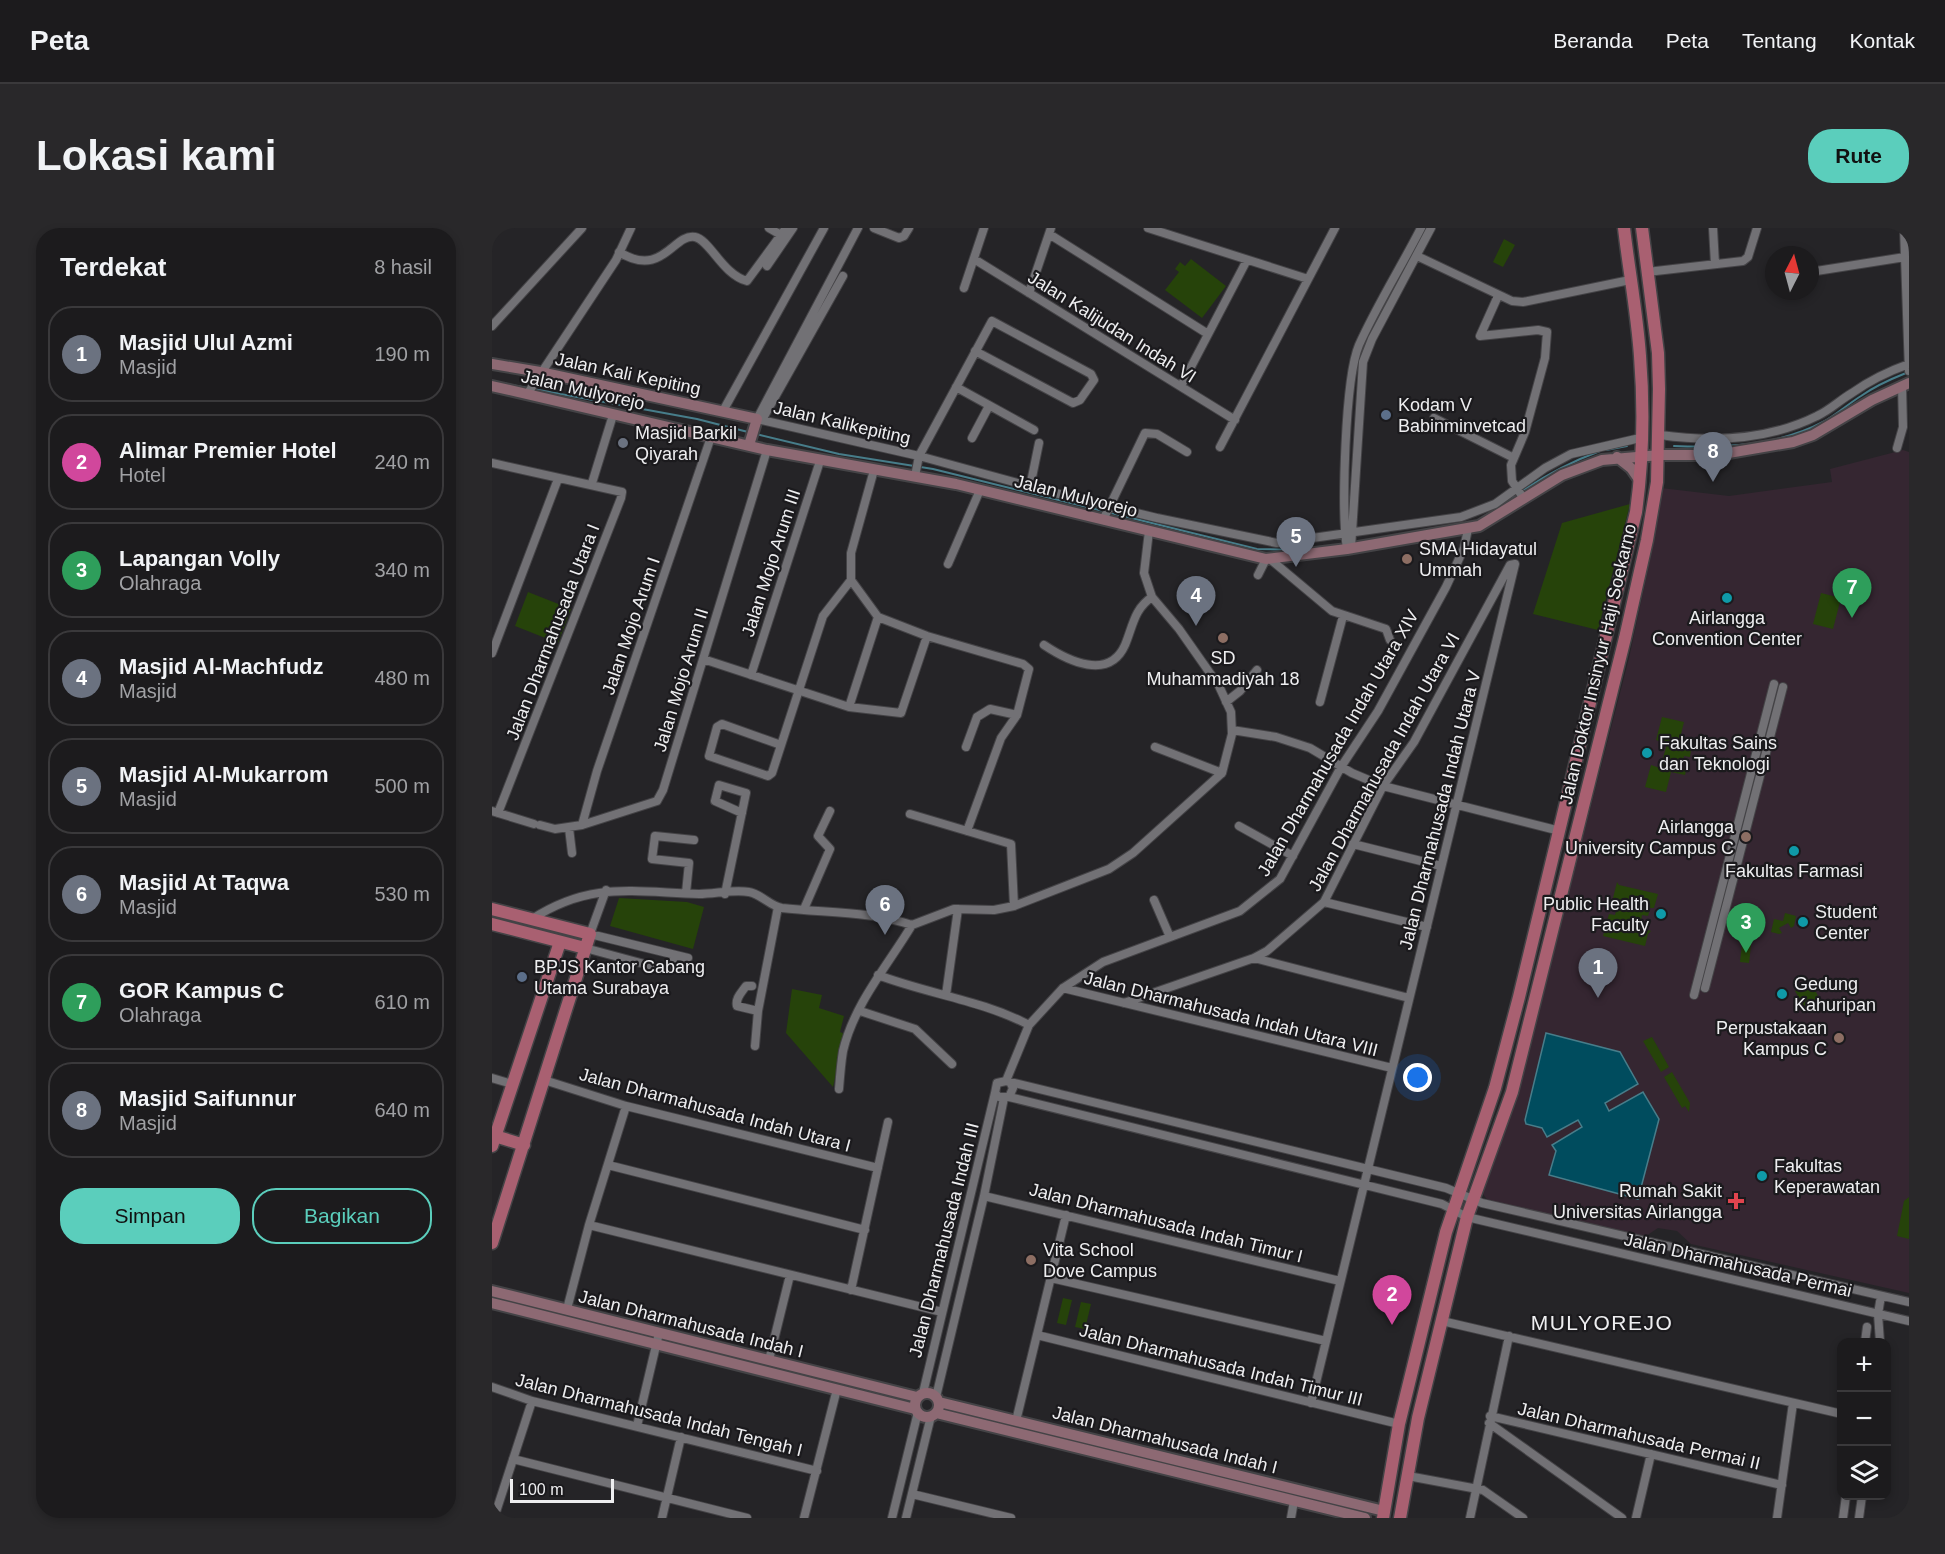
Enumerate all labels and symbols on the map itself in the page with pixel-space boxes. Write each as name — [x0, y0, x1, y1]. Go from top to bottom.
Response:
north arrow — [1765, 246, 1819, 300]
street label: Jalan Kalijudan Indah VI — [1024, 267, 1200, 387]
street label: Jalan Kali Kepiting — [553, 349, 703, 399]
street label: Jalan Mulyorejo — [519, 366, 647, 414]
place label: Kodam V Babinminvetcad — [1398, 395, 1526, 436]
street label: Jalan Kalikepiting — [771, 397, 913, 449]
marker: Kodam V Babinminvetcad — [1379, 408, 1393, 422]
place label: Masjid Barkil Qiyarah — [635, 423, 737, 464]
pin: 8 — [1694, 432, 1732, 482]
marker: Masjid Barkil Qiyarah — [616, 436, 630, 450]
street label: Jalan Mulyorejo — [1012, 471, 1140, 521]
street label: Jalan Mojo Arum III — [738, 487, 804, 639]
pin: 5 — [1276, 518, 1316, 567]
street label: Jalan Dharmahusada Utara I — [502, 521, 604, 743]
street label: Jalan Doktor Insinyur Haji Soekarno — [1556, 522, 1640, 806]
place label: SMA Hidayatul Ummah — [1419, 539, 1537, 580]
marker: SMA Hidayatul Ummah — [1400, 552, 1414, 566]
street label: Jalan Mojo Arum I — [598, 555, 664, 697]
pin: 7 — [1832, 568, 1872, 618]
pin: 4 — [1176, 576, 1216, 626]
marker: Airlangga Convention Center — [1720, 591, 1734, 605]
street label: Jalan Mojo Arum II — [650, 606, 712, 754]
street label: Jalan Dharmahusada Indah Utara XIV — [1253, 606, 1423, 880]
place label: Airlangga Convention Center — [1652, 608, 1802, 649]
street label: Jalan Dharmahusada Indah Utara VI — [1304, 629, 1464, 895]
marker: SD Muhammadiyah 18 — [1216, 631, 1230, 645]
place label: SD Muhammadiyah 18 — [1146, 648, 1300, 689]
street label: Jalan Dharmahusada Indah Utara V — [1395, 668, 1485, 952]
place label: Fakultas Sains dan Teknologi — [1659, 733, 1777, 774]
marker: Fakultas Sains dan Teknologi — [1640, 746, 1654, 760]
place label: Airlangga University Campus C — [1565, 817, 1735, 858]
marker: Airlangga University Campus C — [1739, 830, 1753, 844]
marker: Fakultas Farmasi — [1787, 844, 1801, 858]
place label: Fakultas Farmasi — [1725, 861, 1863, 881]
pin: 6 — [866, 886, 904, 935]
place label: Public Health Faculty — [1543, 894, 1649, 935]
place label: Student Center — [1815, 902, 1877, 943]
pin: 3 — [1726, 904, 1766, 953]
marker: Public Health Faculty — [1654, 907, 1668, 921]
marker: Student Center — [1796, 915, 1810, 929]
pin: 1 — [1578, 948, 1618, 998]
place label: BPJS Kantor Cabang Utama Surabaya — [534, 957, 705, 998]
street label: Jalan Dharmahusada Indah Utara VIII — [1082, 968, 1380, 1060]
marker: BPJS Kantor Cabang Utama Surabaya — [515, 970, 529, 984]
place label: Gedung Kahuripan — [1794, 974, 1876, 1015]
marker: Gedung Kahuripan — [1775, 987, 1789, 1001]
place label: Perpustakaan Kampus C — [1716, 1018, 1827, 1059]
marker: Perpustakaan Kampus C — [1832, 1031, 1846, 1045]
your location — [1403, 1063, 1432, 1092]
street label: Jalan Dharmahusada Indah Utara I — [577, 1064, 853, 1156]
street label: Jalan Dharmahusada Indah III — [905, 1121, 983, 1359]
place label: Fakultas Keperawatan — [1774, 1156, 1880, 1197]
marker: Fakultas Keperawatan — [1755, 1169, 1769, 1183]
street label: Jalan Dharmahusada Indah Timur I — [1027, 1179, 1305, 1267]
place label: Rumah Sakit Universitas Airlangga — [1553, 1181, 1723, 1222]
marker: Rumah Sakit Universitas Airlangga — [1727, 1192, 1745, 1210]
street label: Jalan Dharmahusada Permai — [1622, 1229, 1854, 1301]
place label: Vita School Dove Campus — [1043, 1240, 1157, 1281]
marker: Vita School Dove Campus — [1024, 1253, 1038, 1267]
pin: 2 — [1372, 1276, 1412, 1325]
street label: Jalan Dharmahusada Indah I — [576, 1286, 806, 1362]
district label: MULYOREJO — [1531, 1311, 1673, 1334]
street label: Jalan Dharmahusada Indah Timur III — [1077, 1320, 1365, 1410]
street label: Jalan Dharmahusada Indah Tengah I — [514, 1370, 804, 1460]
street label: Jalan Dharmahusada Permai II — [1516, 1398, 1762, 1474]
street label: Jalan Dharmahusada Indah I — [1050, 1402, 1280, 1478]
scale bar — [510, 1476, 614, 1504]

